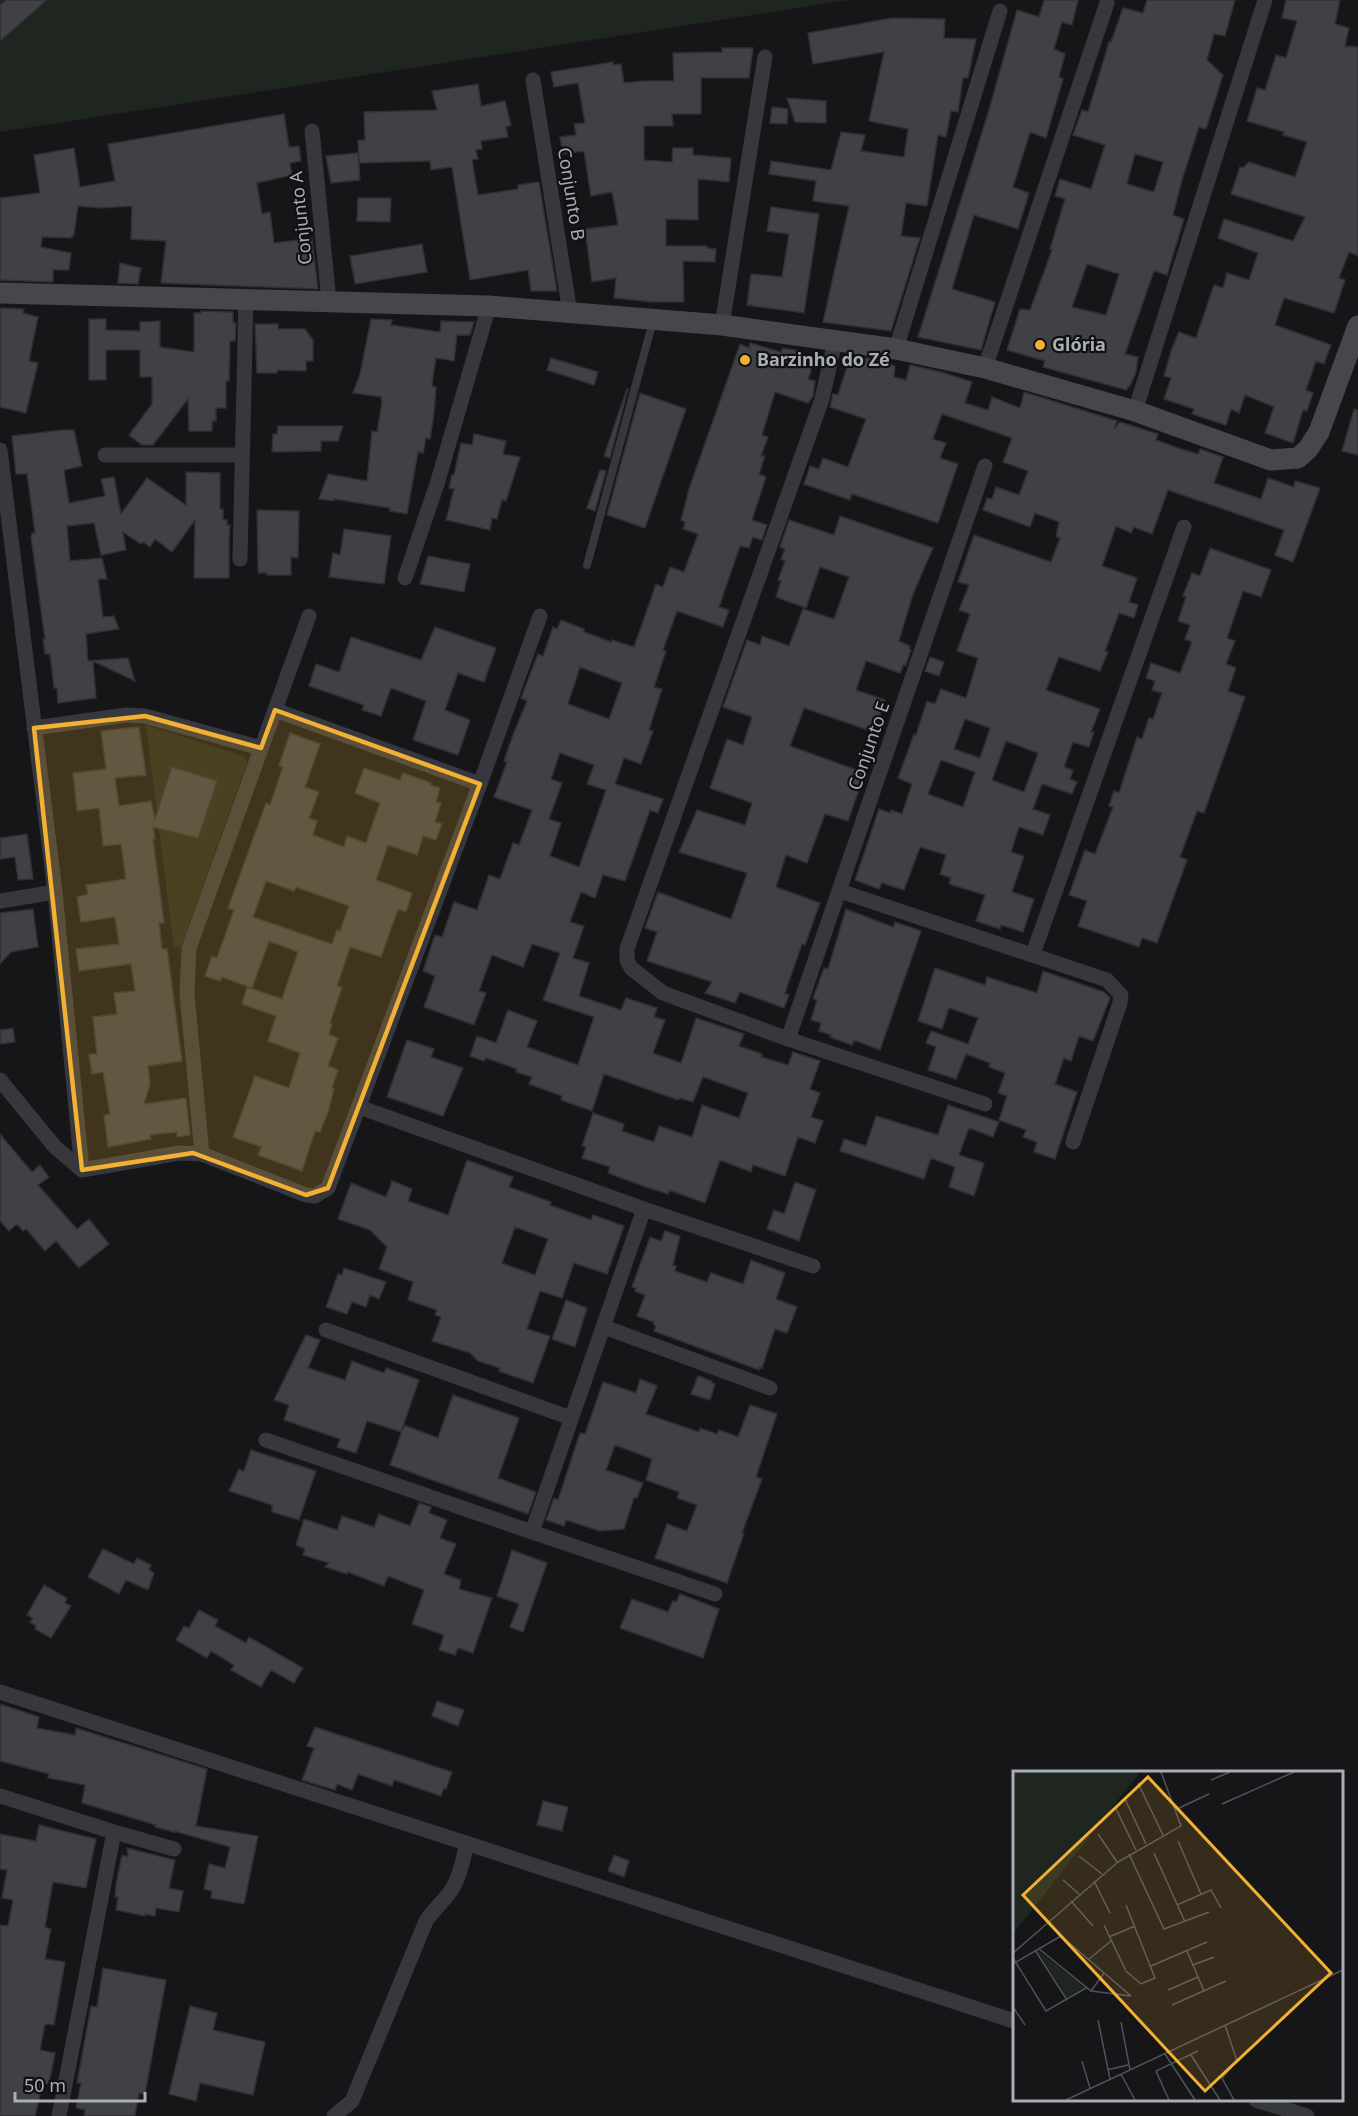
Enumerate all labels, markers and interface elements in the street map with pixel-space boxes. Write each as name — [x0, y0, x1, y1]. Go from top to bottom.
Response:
street label: Conjunto B — [553, 146, 591, 242]
street label: Conjunto A — [283, 170, 317, 266]
place label: Glória — [1052, 332, 1106, 356]
marker: Glória — [1033, 338, 1047, 352]
place label: Barzinho do Zé — [757, 347, 890, 371]
marker: Barzinho do Zé — [738, 353, 752, 367]
street label: Conjunto E — [842, 698, 894, 793]
inset map — [1013, 1771, 1343, 2101]
scale bar — [15, 2065, 146, 2103]
text: 50 m — [24, 2073, 66, 2097]

